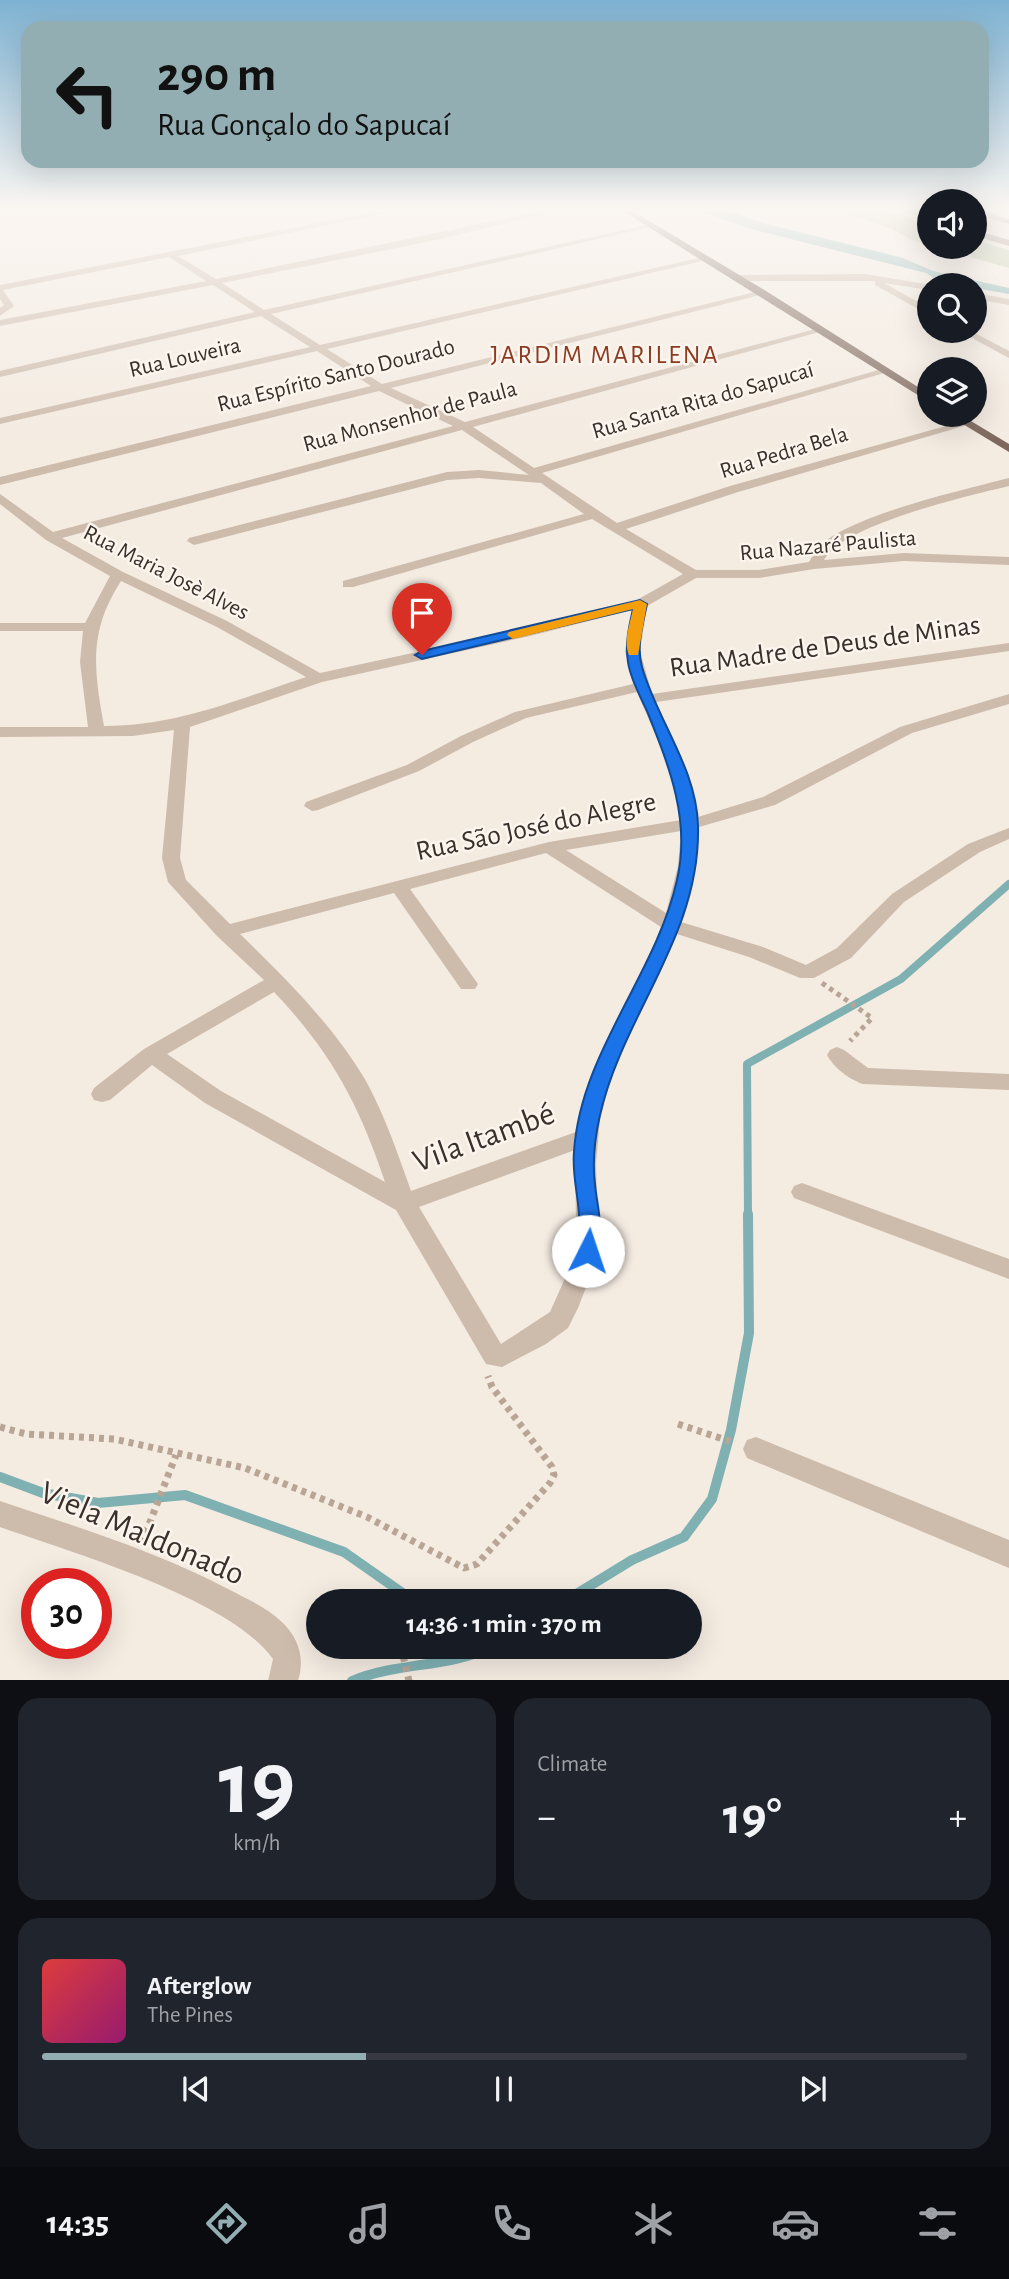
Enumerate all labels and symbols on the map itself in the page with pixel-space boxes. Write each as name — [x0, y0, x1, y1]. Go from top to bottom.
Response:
street label: Rua Louveira — [127, 334, 243, 382]
street label: Rua Espírito Santo Dourado — [215, 335, 457, 417]
district label: JARDIM MARILENA — [490, 342, 720, 368]
street label: Rua Santa Rita do Sapucaí — [590, 358, 817, 444]
street label: Rua Monsenhor de Paula — [300, 377, 520, 457]
street label: Rua Pedra Bela — [717, 423, 851, 483]
street label: Rua Maria Josè Alves — [79, 521, 253, 625]
street label: Rua Nazaré Paulista — [739, 527, 917, 565]
pin — [392, 583, 452, 655]
street label: Rua Madre de Deus de Minas — [668, 611, 982, 683]
street label: Rua São José do Alegre — [413, 788, 659, 866]
street label: Vila Itambé — [409, 1097, 559, 1179]
position arrow — [551, 1214, 625, 1288]
street label: Viela Maldonado — [35, 1476, 249, 1592]
speed limit sign: 30 — [21, 1568, 112, 1659]

